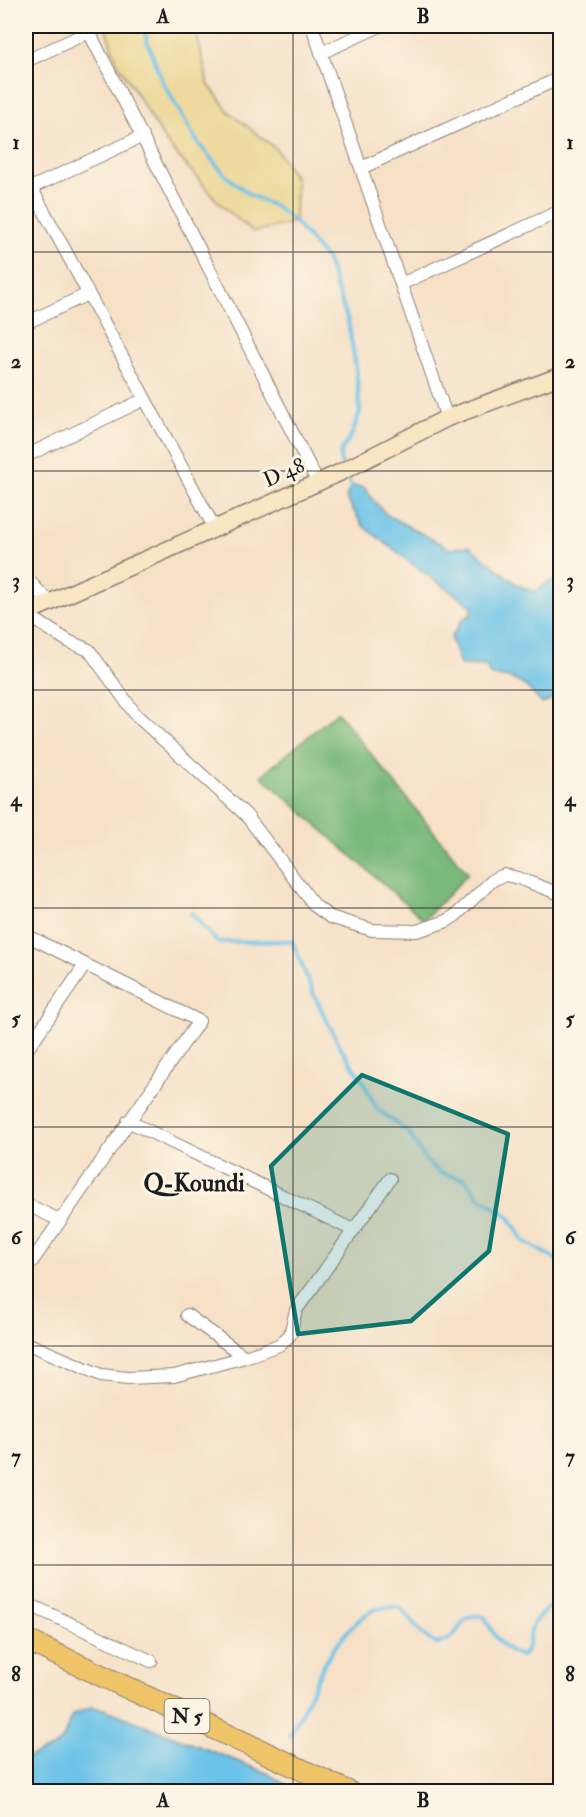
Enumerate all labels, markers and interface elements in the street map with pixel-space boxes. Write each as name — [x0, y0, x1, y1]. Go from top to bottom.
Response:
text: A — [156, 4, 170, 29]
text: B — [416, 4, 430, 29]
text: 1 — [12, 130, 20, 155]
text: 1 — [566, 130, 574, 155]
text: 2 — [11, 349, 21, 374]
text: 2 — [565, 349, 575, 374]
street label: D 48 — [259, 452, 309, 494]
text: 3 — [12, 568, 20, 593]
text: 3 — [566, 568, 574, 593]
text: 4 — [10, 787, 23, 812]
text: 4 — [564, 787, 577, 812]
text: 5 — [12, 1006, 22, 1031]
text: 5 — [566, 1006, 576, 1031]
district label: Q-Koundi — [143, 1168, 245, 1199]
text: 6 — [11, 1225, 23, 1250]
text: 6 — [565, 1225, 577, 1250]
text: 7 — [11, 1444, 21, 1469]
text: 7 — [565, 1444, 575, 1469]
text: 8 — [11, 1662, 21, 1687]
text: 8 — [565, 1662, 575, 1687]
road number: N 5 — [164, 1699, 210, 1733]
text: A — [156, 1788, 170, 1813]
text: B — [416, 1788, 430, 1813]

